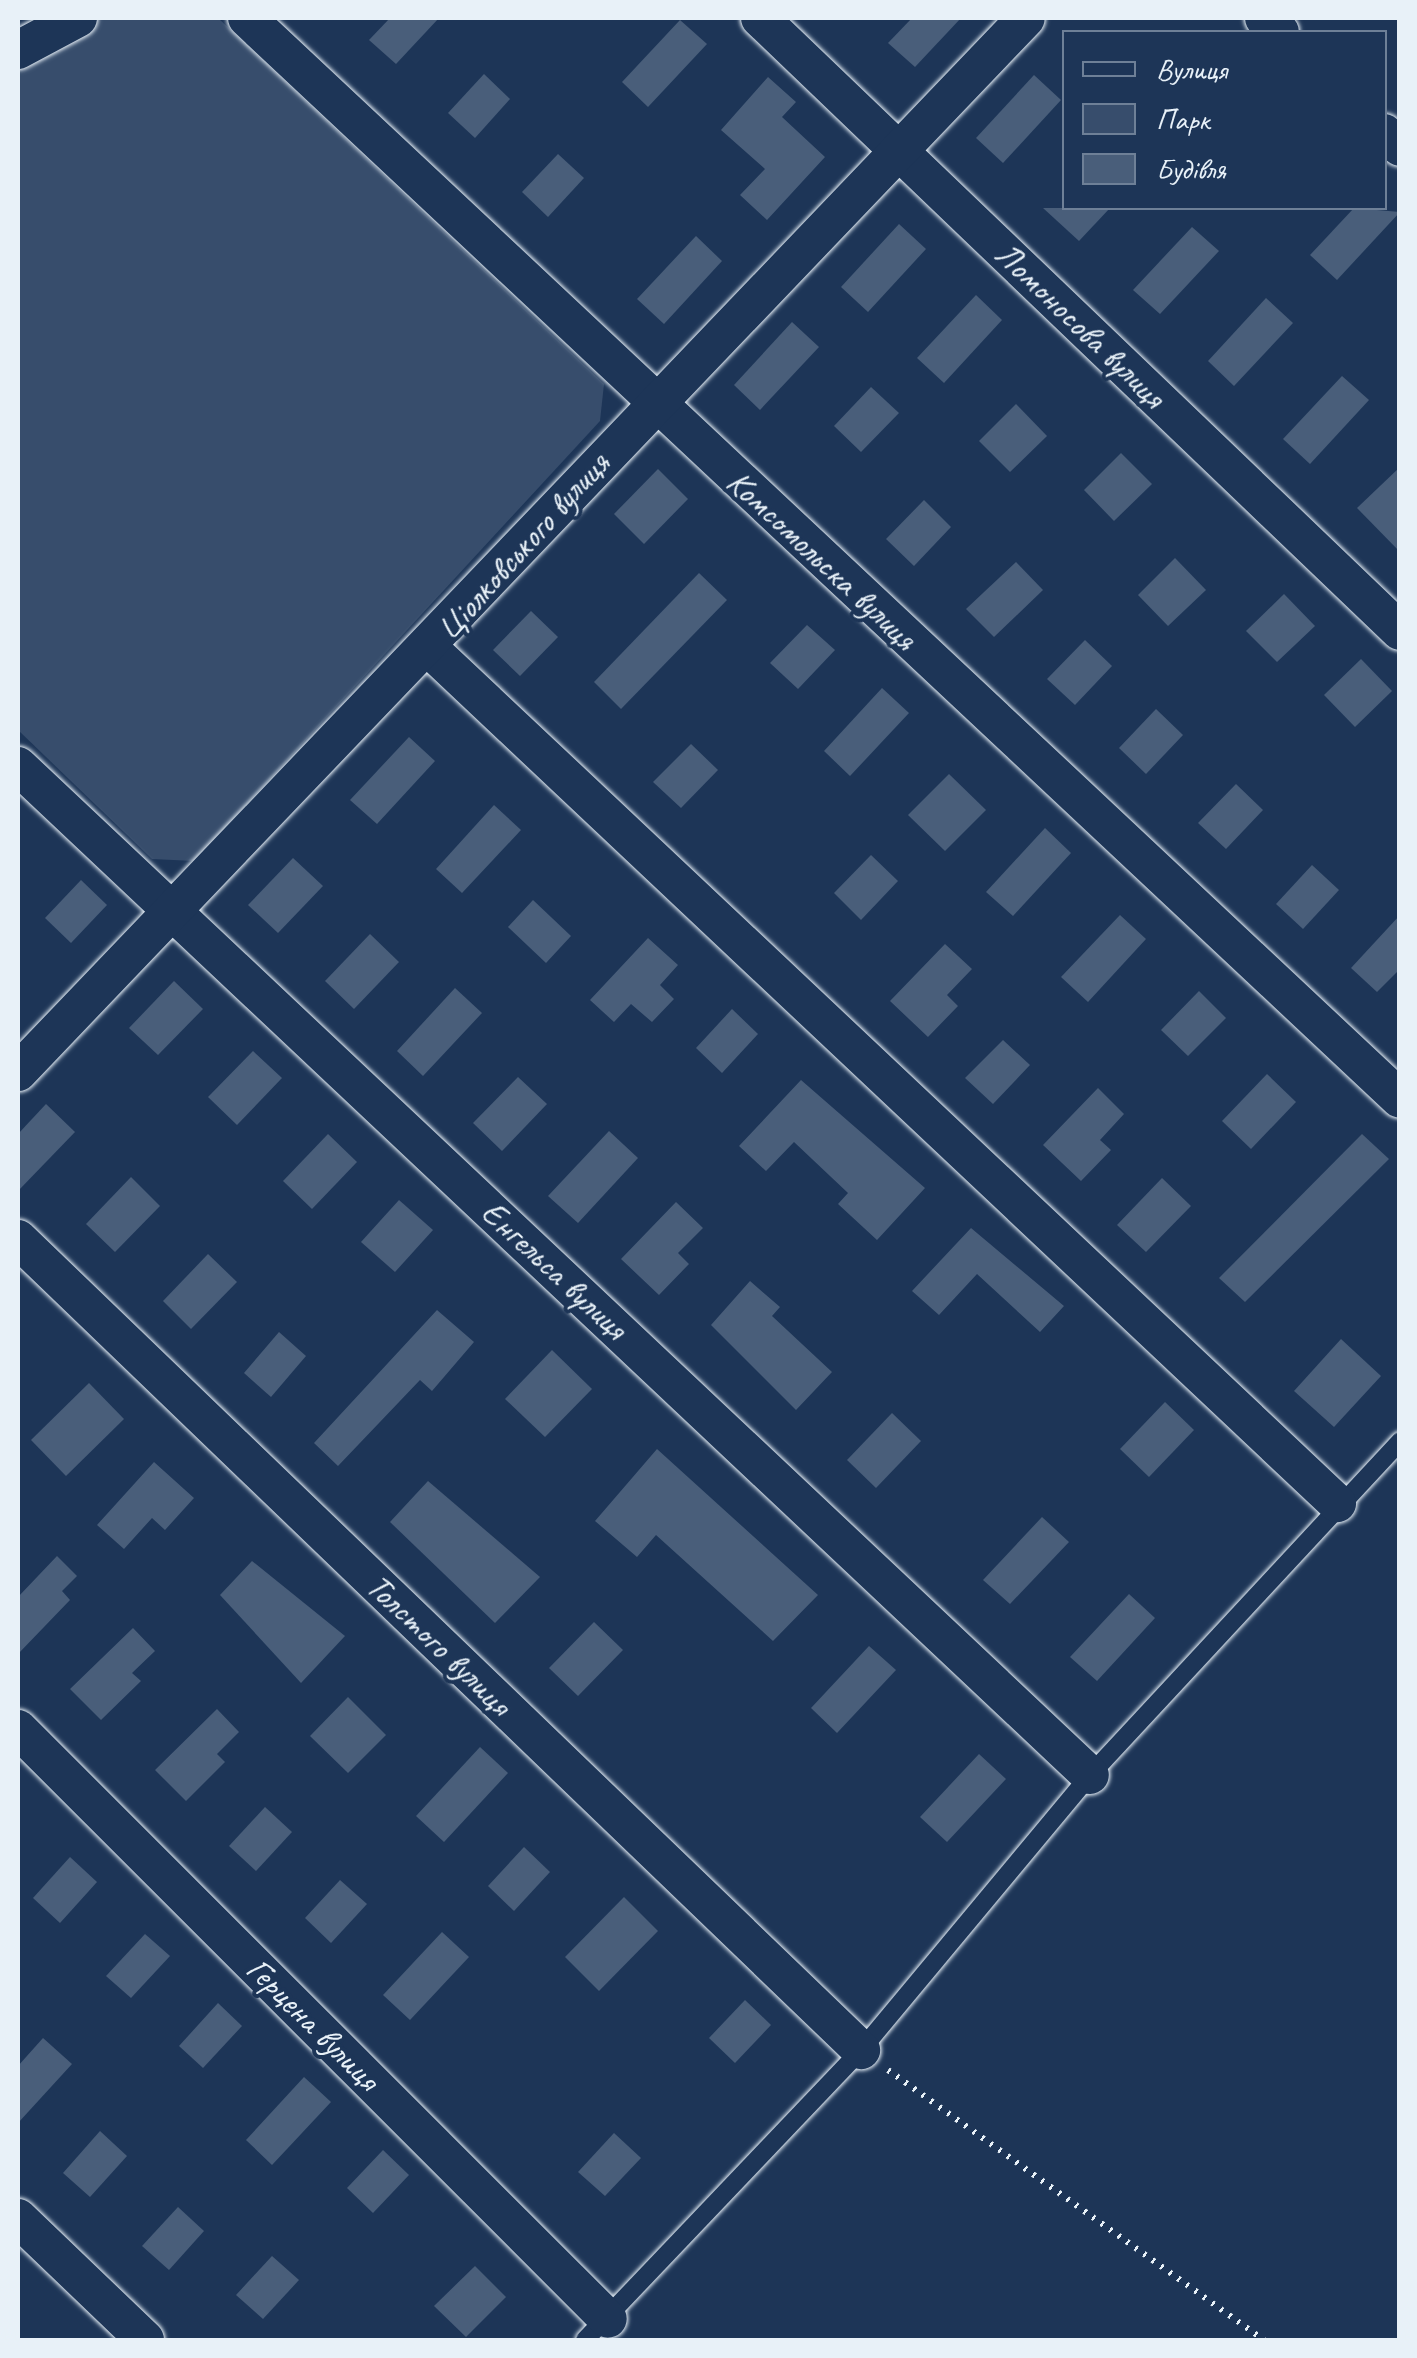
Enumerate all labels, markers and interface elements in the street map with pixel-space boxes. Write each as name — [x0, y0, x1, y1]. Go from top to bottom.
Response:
legend — [1062, 30, 1387, 210]
text: Вулиця — [1156, 50, 1227, 88]
text: Парк — [1156, 100, 1210, 138]
text: Будівля — [1156, 150, 1226, 188]
street label: Ломоносова вулиця — [985, 232, 1175, 418]
street label: Ціолковського вулиця — [427, 443, 619, 649]
street label: Комсомольска вулиця — [718, 461, 926, 659]
street label: Енгельса вулиця — [472, 1191, 636, 1349]
street label: Толстого вулиця — [358, 1566, 520, 1724]
street label: Герцена вулиця — [237, 1948, 389, 2100]

